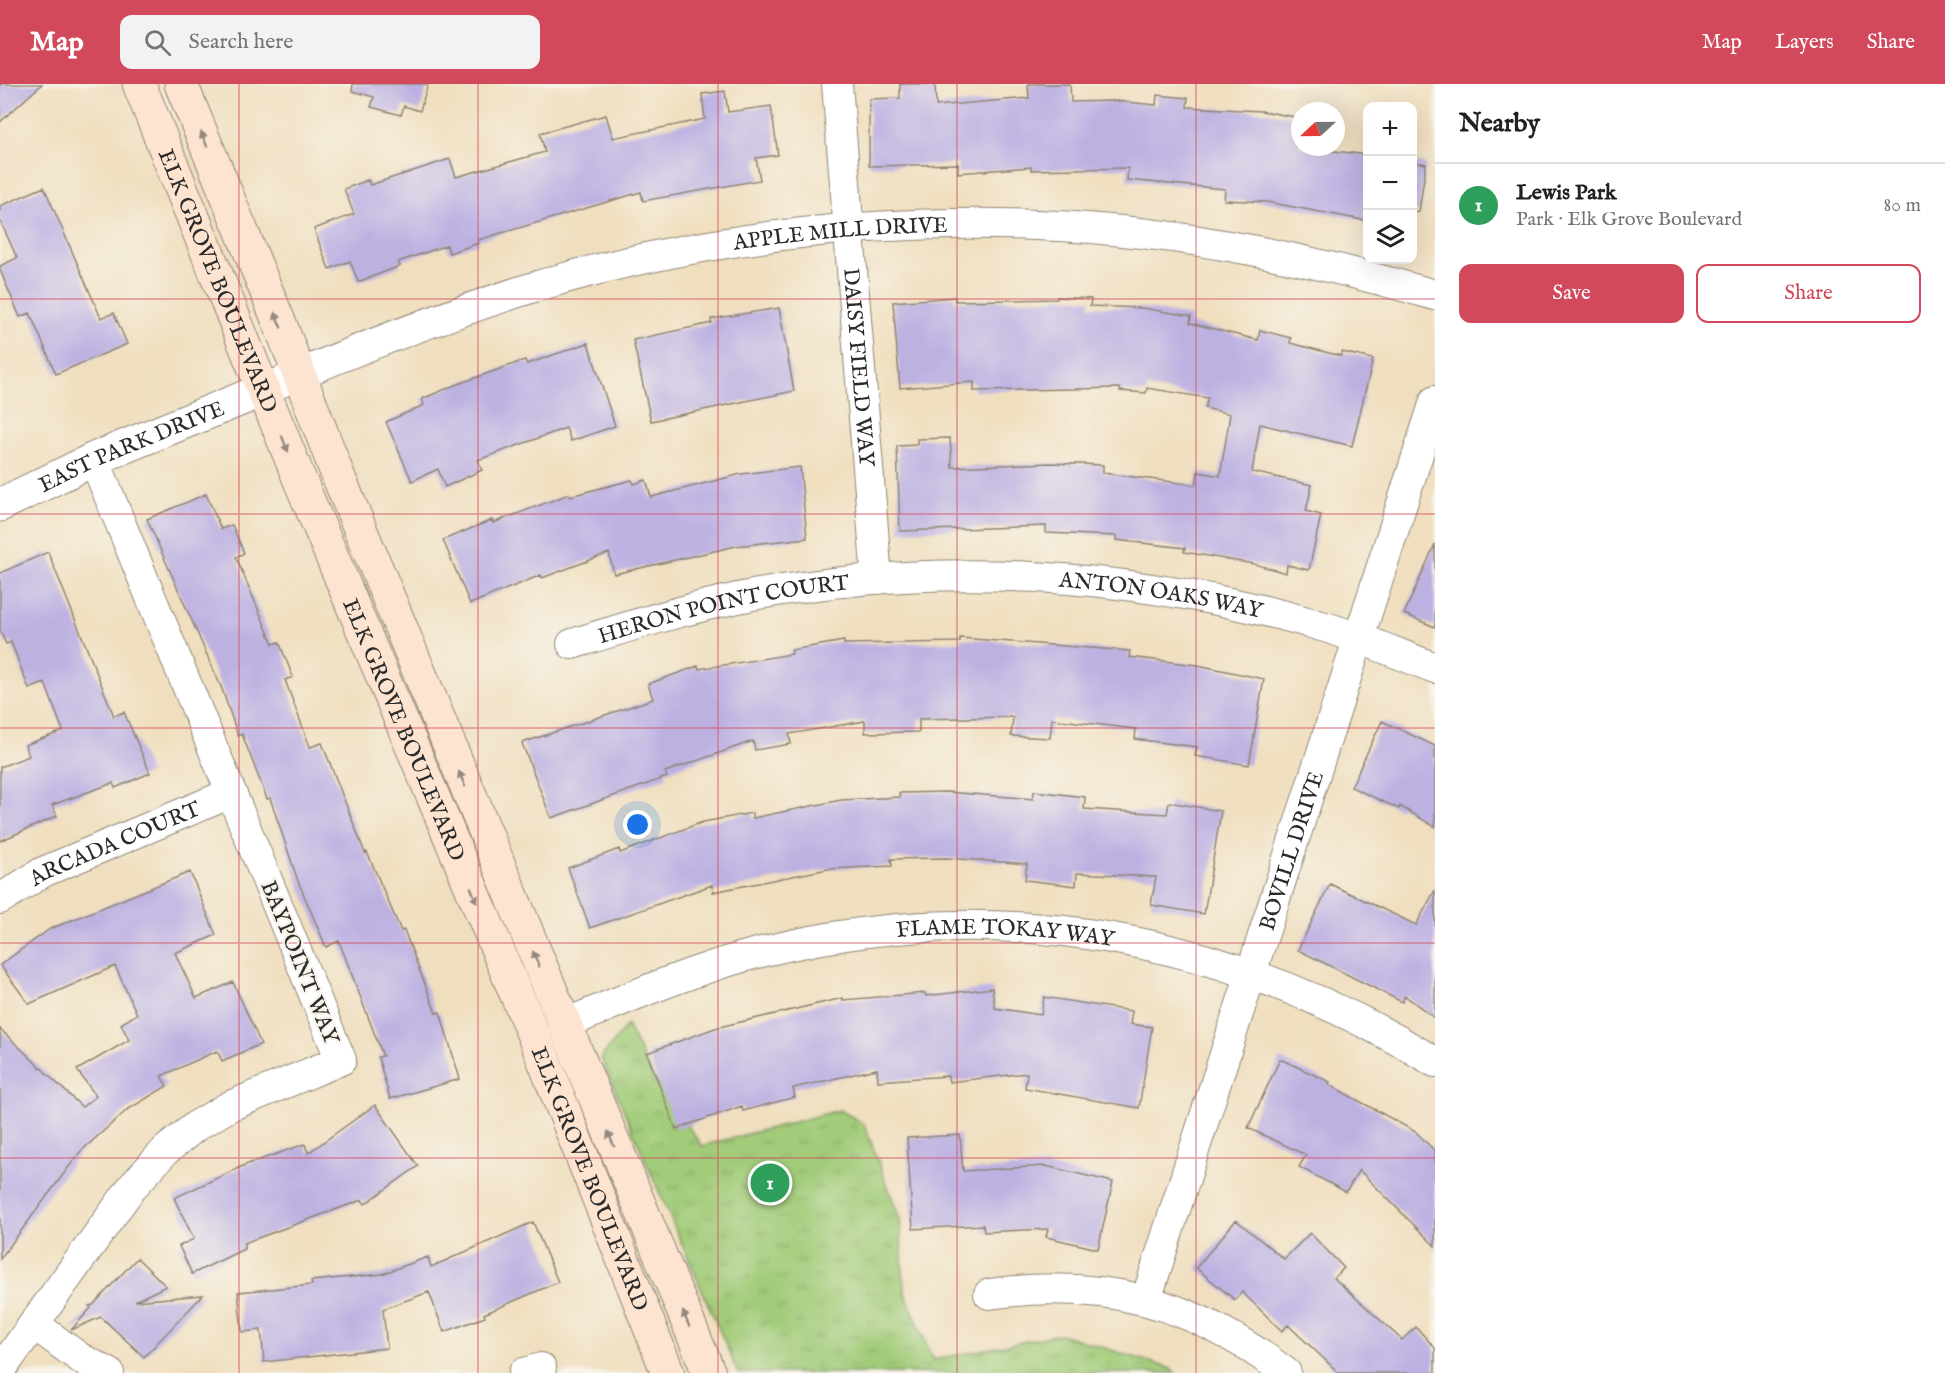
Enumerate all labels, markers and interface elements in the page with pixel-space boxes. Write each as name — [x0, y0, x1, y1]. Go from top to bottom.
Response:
search box — [120, 15, 540, 69]
text: Map — [30, 25, 84, 60]
icon: search — [141, 26, 174, 59]
text: Search here — [189, 28, 293, 56]
text: Map — [1702, 29, 1742, 56]
text: Layers — [1775, 29, 1834, 56]
text: Share — [1867, 29, 1915, 56]
north arrow — [1291, 102, 1345, 156]
map controls — [1363, 102, 1417, 264]
button: + — [1363, 102, 1417, 156]
text: Nearby — [1459, 107, 1540, 140]
one-way arrow — [199, 130, 209, 148]
street label: ELK GROVE BOULEVARD — [151, 145, 283, 417]
button: − — [1363, 156, 1417, 210]
text: Lewis Park — [1516, 179, 1617, 207]
text: 1 — [1475, 193, 1482, 218]
text: 80 m — [1884, 193, 1921, 218]
text: Park · Elk Grove Boulevard — [1516, 207, 1742, 232]
button: layers — [1363, 210, 1417, 264]
street label: APPLE MILL DRIVE — [730, 212, 948, 258]
button: Save — [1459, 264, 1684, 323]
button: Share — [1696, 264, 1921, 323]
street label: DAISY FIELD WAY — [836, 267, 880, 469]
one-way arrow — [273, 311, 282, 329]
street label: EAST PARK DRIVE — [34, 395, 229, 500]
one-way arrow — [280, 436, 290, 454]
street label: ANTON OAKS WAY — [1057, 566, 1266, 626]
street label: HERON POINT COURT — [595, 569, 851, 651]
street label: ELK GROVE BOULEVARD — [335, 595, 471, 866]
street label: BOVILL DRIVE — [1254, 768, 1331, 934]
one-way arrow — [457, 769, 467, 787]
street label: ARCADA COURT — [24, 796, 205, 894]
your location — [623, 810, 652, 839]
street label: BAYPOINT WAY — [254, 877, 345, 1050]
one-way arrow — [469, 887, 479, 905]
street label: FLAME TOKAY WAY — [895, 914, 1117, 954]
one-way arrow — [531, 950, 540, 968]
street label: ELK GROVE BOULEVARD — [524, 1043, 654, 1315]
one-way arrow — [606, 1130, 616, 1148]
pin: 1 — [750, 1160, 790, 1206]
one-way arrow — [681, 1310, 690, 1328]

